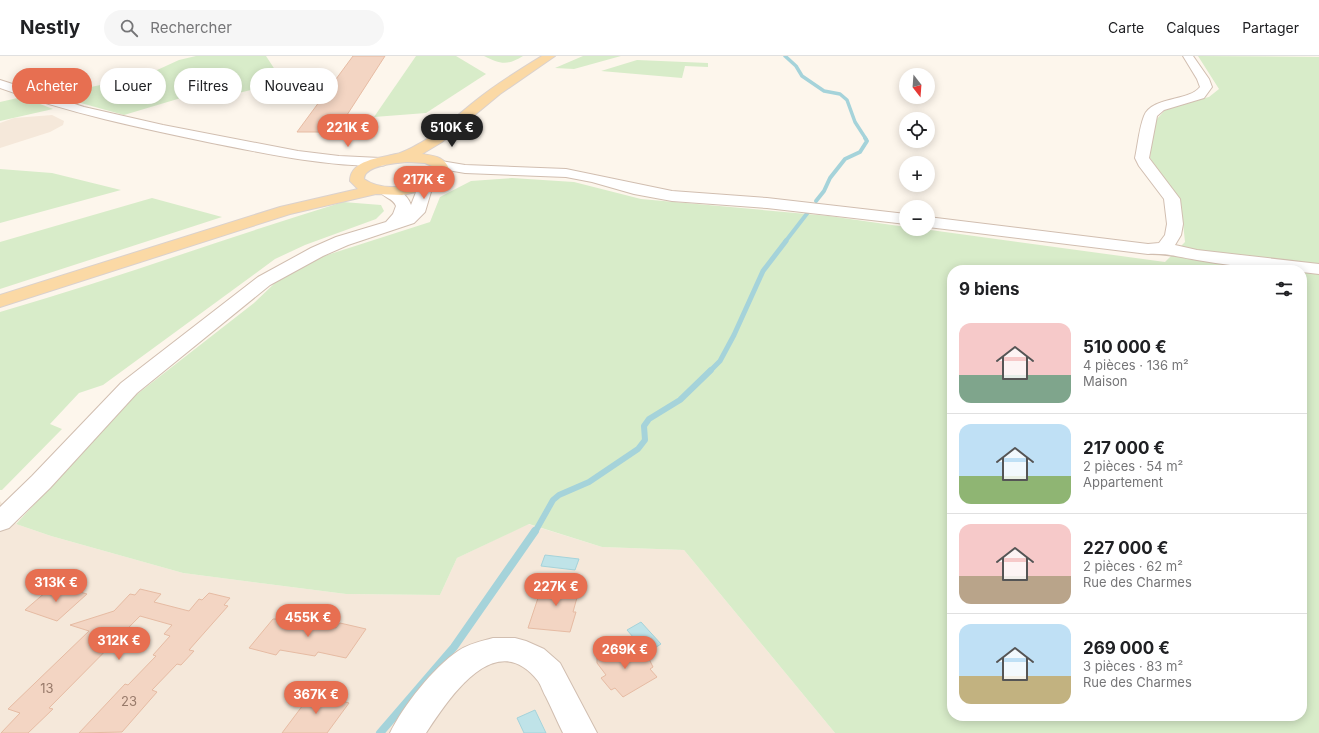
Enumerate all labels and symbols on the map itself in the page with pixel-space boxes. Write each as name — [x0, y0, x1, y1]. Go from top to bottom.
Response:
north arrow — [899, 68, 935, 104]
pin: 221K € — [315, 114, 381, 148]
pin: 510K € — [419, 114, 485, 148]
pin: 217K € — [391, 166, 457, 200]
pin: 313K € — [23, 569, 89, 603]
pin: 227K € — [523, 573, 589, 607]
pin: 455K € — [275, 604, 341, 638]
pin: 312K € — [86, 627, 152, 661]
pin: 269K € — [592, 636, 658, 670]
house number: 13 — [40, 680, 54, 696]
pin: 367K € — [283, 681, 349, 715]
house number: 23 — [121, 693, 137, 709]

